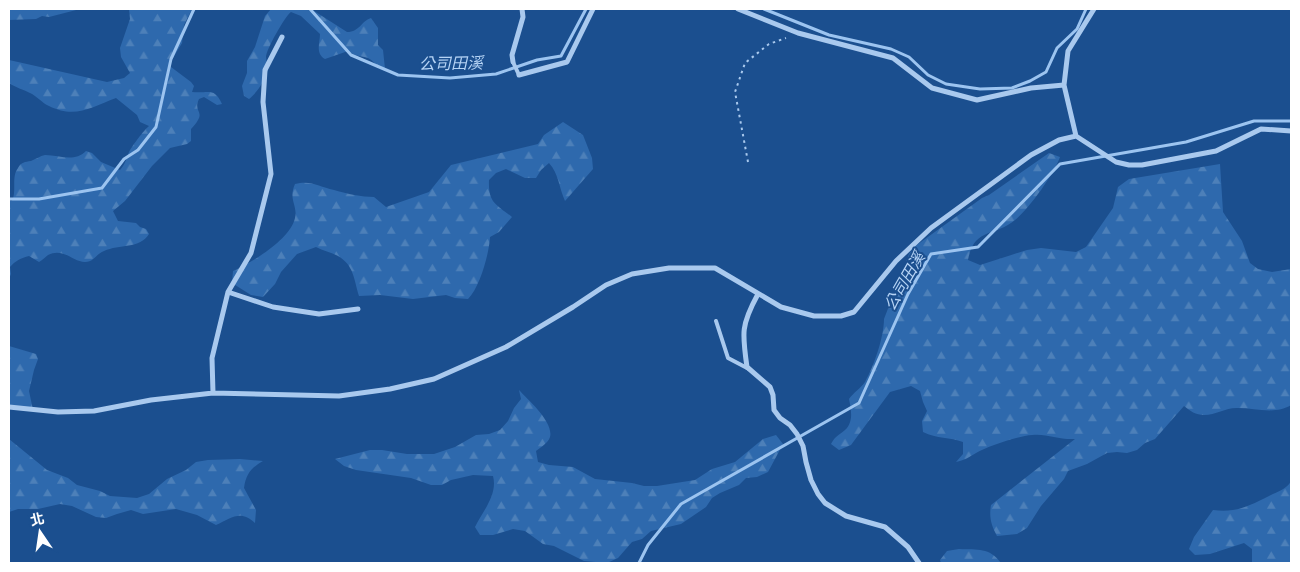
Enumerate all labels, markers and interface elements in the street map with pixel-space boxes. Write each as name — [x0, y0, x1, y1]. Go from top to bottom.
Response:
water label: 公司田溪 — [419, 51, 485, 75]
water label: 公司田溪 — [878, 246, 931, 314]
north arrow — [15, 507, 65, 557]
text: 北 — [28, 508, 46, 530]

